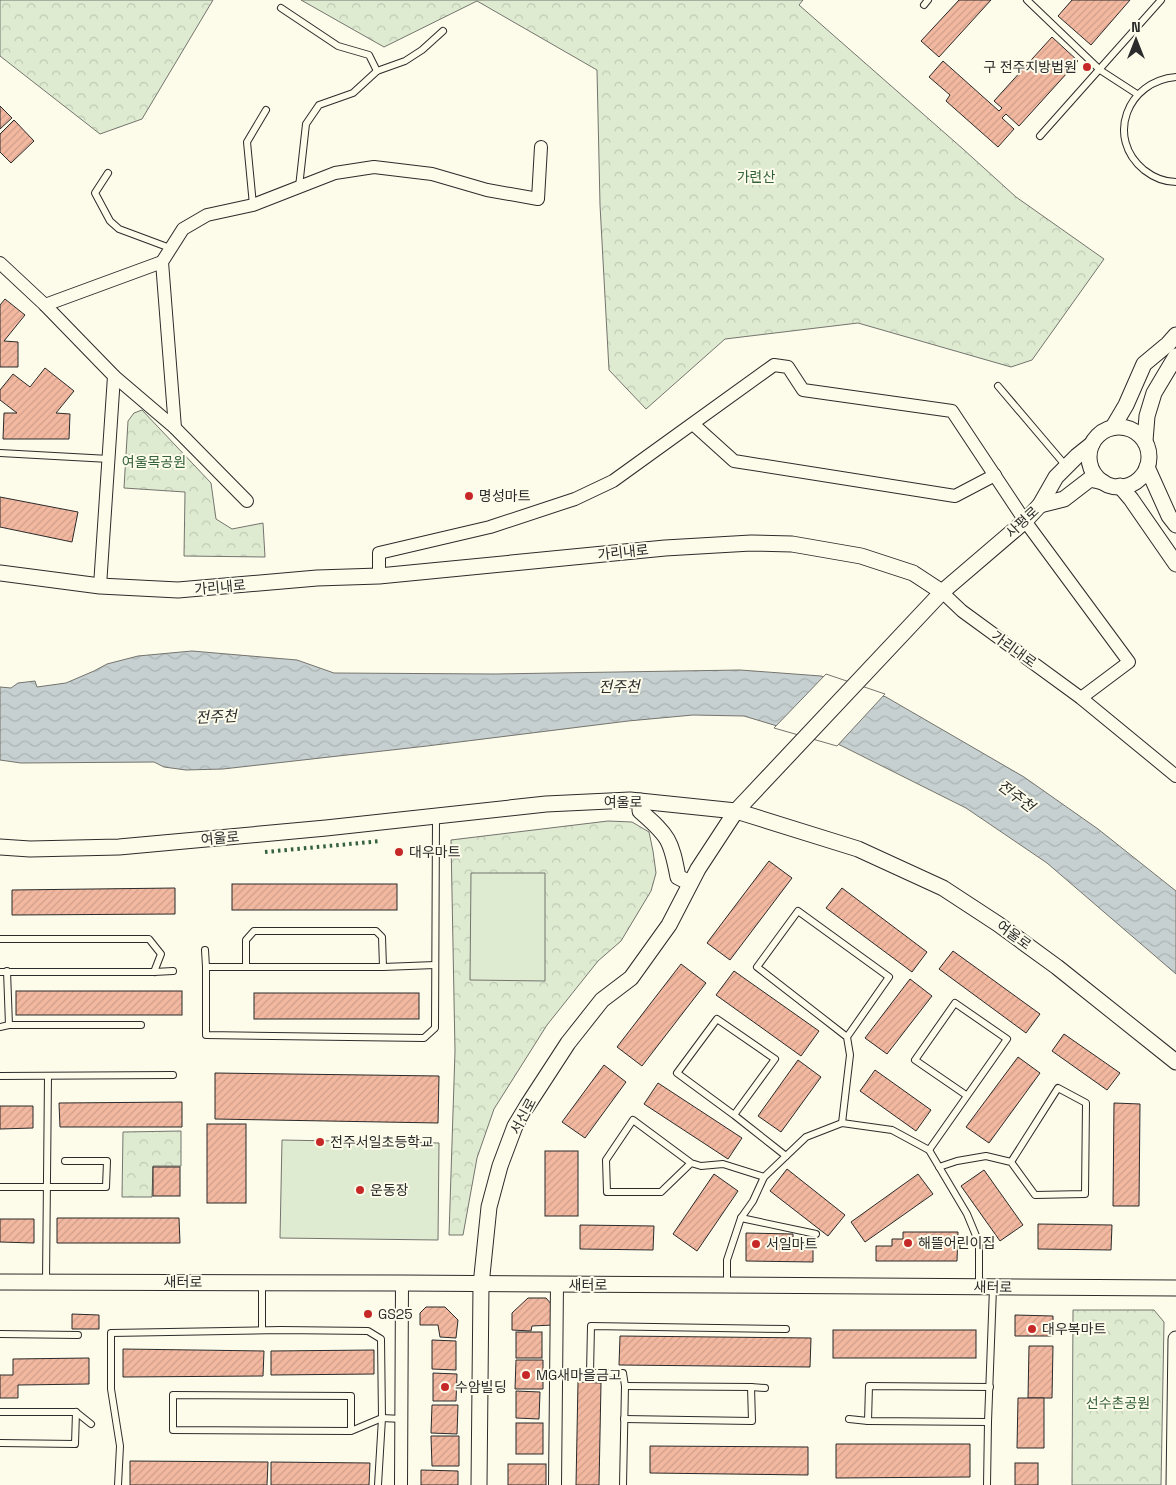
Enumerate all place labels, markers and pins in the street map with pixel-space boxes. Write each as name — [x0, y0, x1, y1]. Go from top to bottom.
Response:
place label: 구 전주지방법원 — [983, 58, 1077, 76]
marker: 구 전주지방법원 — [1081, 61, 1093, 73]
place label: 명성마트 — [479, 487, 531, 505]
marker: 명성마트 — [463, 490, 475, 502]
place label: 대우마트 — [409, 843, 461, 861]
marker: 대우마트 — [393, 846, 405, 858]
place label: 전주서일초등학교 — [330, 1133, 433, 1151]
marker: 전주서일초등학교 — [314, 1136, 326, 1148]
place label: 운동장 — [370, 1181, 409, 1199]
marker: 운동장 — [354, 1184, 366, 1196]
place label: 해뜰어린이집 — [918, 1234, 995, 1252]
place label: 서일마트 — [766, 1235, 818, 1253]
marker: 해뜰어린이집 — [902, 1237, 914, 1249]
marker: 서일마트 — [750, 1238, 762, 1250]
place label: GS25 — [378, 1305, 413, 1323]
marker: GS25 — [362, 1308, 374, 1320]
place label: 대우복마트 — [1042, 1320, 1107, 1338]
marker: 대우복마트 — [1026, 1323, 1038, 1335]
place label: MG새마을금고 — [536, 1366, 622, 1384]
marker: MG새마을금고 — [520, 1369, 532, 1381]
place label: 수암빌딩 — [455, 1378, 507, 1396]
marker: 수암빌딩 — [439, 1381, 451, 1393]

